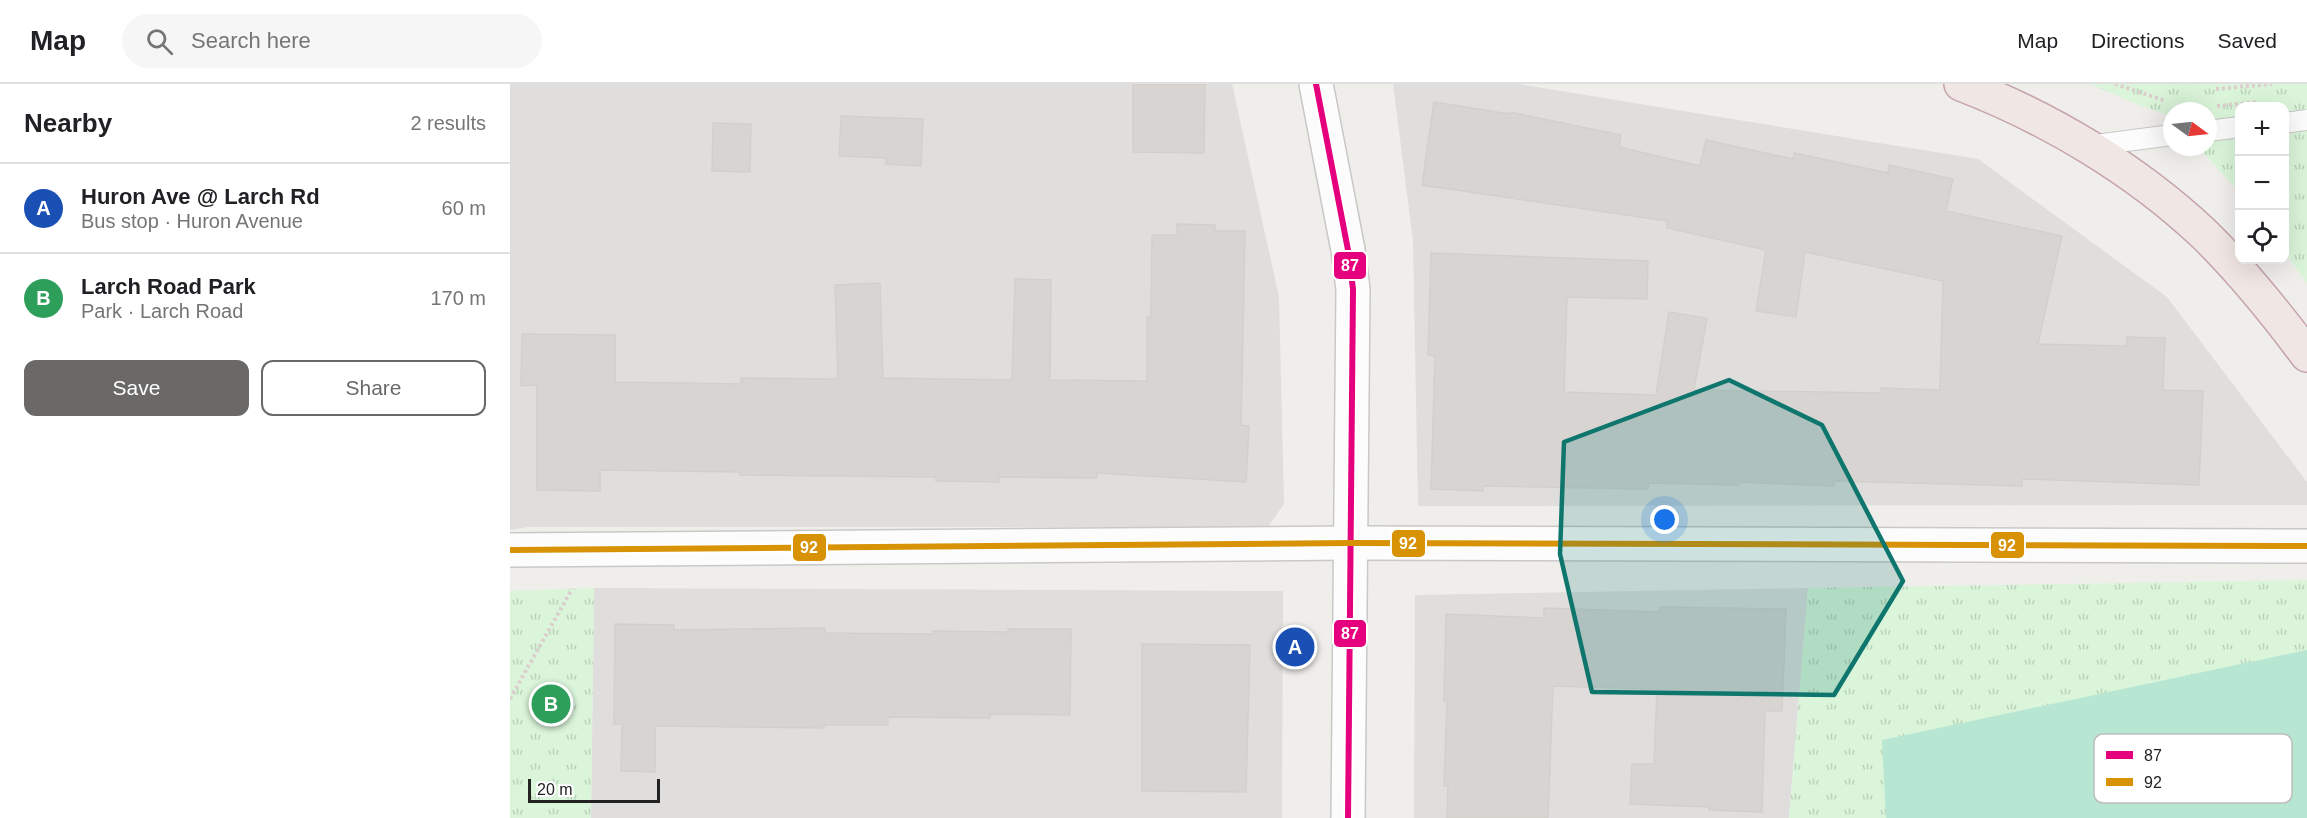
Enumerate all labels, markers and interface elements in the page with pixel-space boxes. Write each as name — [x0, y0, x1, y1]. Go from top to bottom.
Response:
search box — [122, 14, 542, 68]
text: Map — [30, 25, 86, 56]
icon: search — [143, 25, 176, 58]
text: Search here — [191, 28, 311, 53]
text: Map — [2017, 29, 2058, 52]
text: Directions — [2091, 29, 2184, 52]
text: Saved — [2217, 29, 2277, 52]
north arrow — [2163, 102, 2217, 156]
map controls — [2235, 102, 2289, 264]
button: + — [2235, 102, 2289, 156]
text: Nearby — [24, 108, 112, 138]
text: 2 results — [410, 112, 486, 134]
button: − — [2235, 156, 2289, 210]
text: Huron Ave @ Larch Rd — [81, 184, 320, 209]
text: A — [36, 197, 51, 219]
text: 60 m — [442, 197, 486, 219]
text: Bus stop · Huron Avenue — [81, 210, 303, 232]
button: locate — [2235, 210, 2289, 264]
line badge: 87 — [1333, 251, 1367, 280]
text: 87 — [1341, 257, 1359, 274]
text: Larch Road Park — [81, 274, 256, 299]
text: B — [36, 287, 51, 309]
text: 170 m — [430, 287, 486, 309]
text: Park · Larch Road — [81, 300, 243, 322]
button: Save — [24, 360, 249, 416]
button: Share — [261, 360, 486, 416]
your location — [1650, 505, 1679, 534]
line badge: 92 — [1391, 529, 1426, 558]
line badge: 92 — [1990, 531, 2025, 559]
line badge: 92 — [792, 533, 827, 562]
text: 92 — [1399, 535, 1417, 552]
text: 92 — [1998, 537, 2016, 554]
text: 92 — [800, 539, 818, 556]
line badge: 87 — [1333, 619, 1367, 648]
pin: A — [1276, 624, 1314, 670]
text: 87 — [1341, 625, 1359, 642]
pin: B — [532, 682, 570, 726]
legend — [2094, 734, 2292, 803]
text: 87 — [2144, 747, 2162, 764]
text: 92 — [2144, 774, 2162, 791]
scale bar — [528, 776, 660, 804]
text: 20 m — [537, 781, 573, 798]

